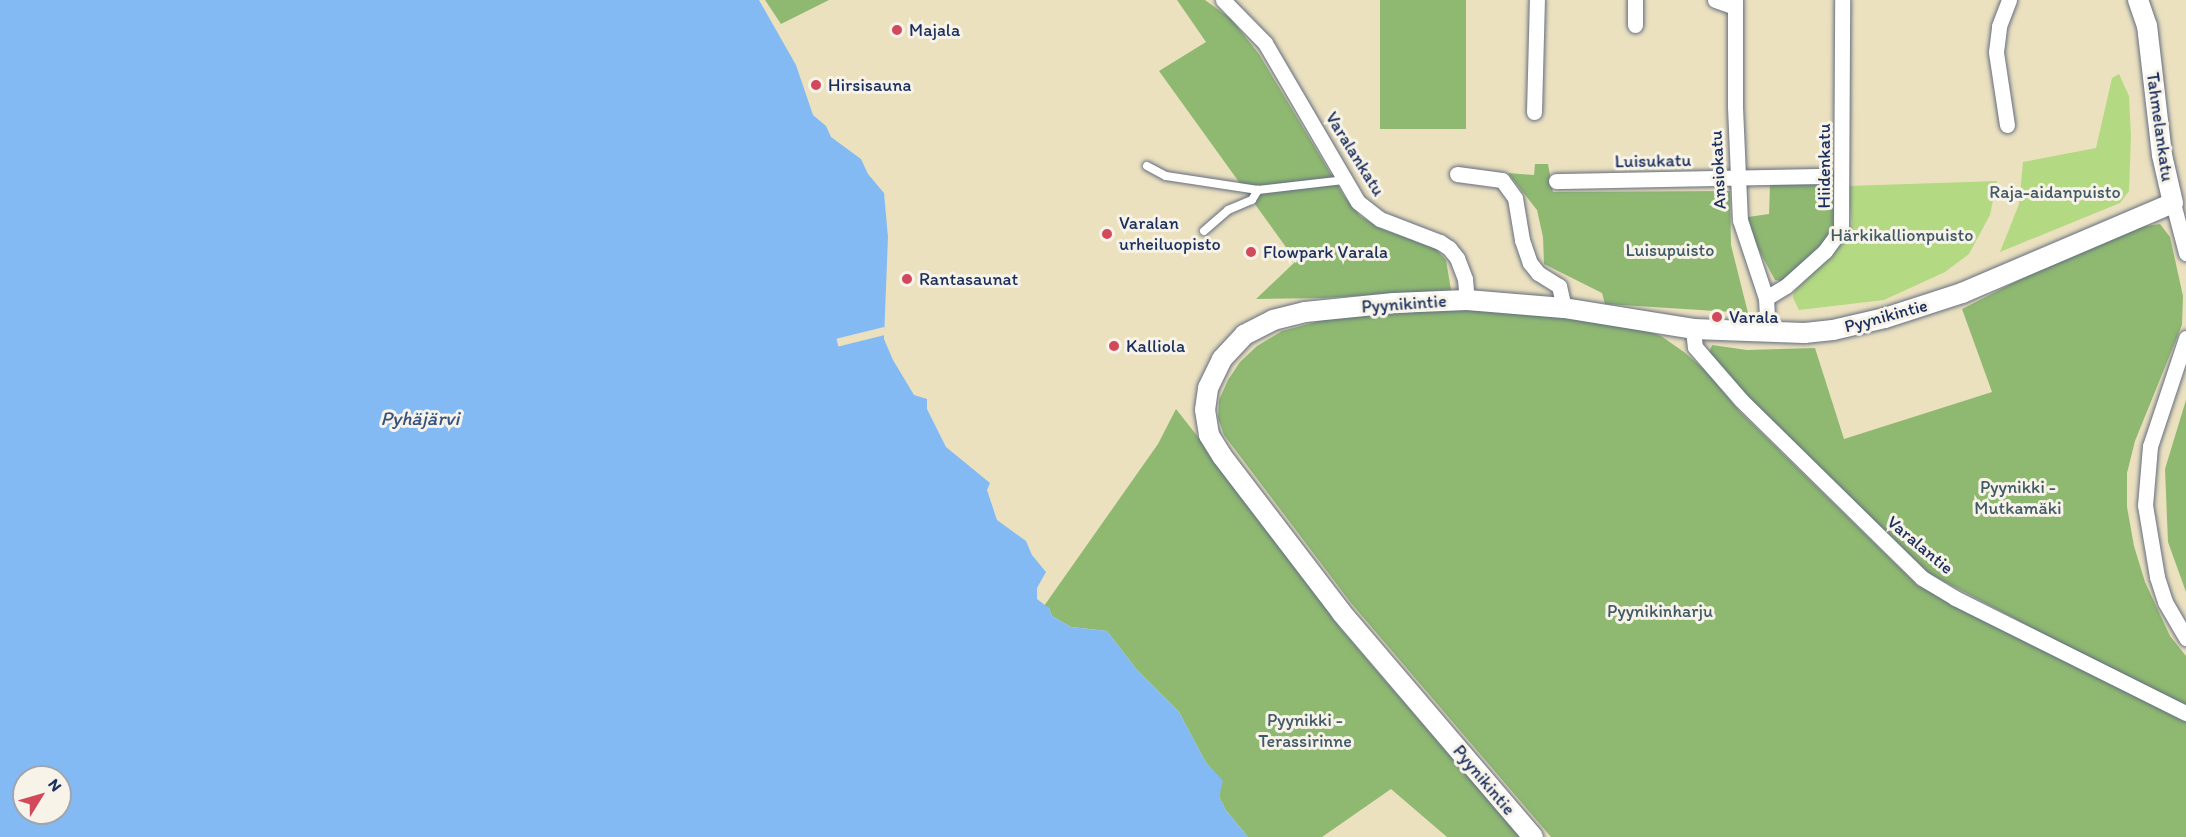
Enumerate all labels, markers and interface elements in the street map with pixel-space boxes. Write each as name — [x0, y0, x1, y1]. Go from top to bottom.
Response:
place label: Majala — [909, 19, 960, 41]
marker: Majala — [890, 23, 904, 37]
street label: Tahmelankatu — [2142, 71, 2178, 183]
place label: Hirsisauna — [828, 74, 911, 96]
marker: Hirsisauna — [809, 78, 823, 92]
street label: Varalankatu — [1321, 108, 1389, 200]
street label: Hiidenkatu — [1813, 123, 1835, 209]
street label: Ansiokatu — [1705, 130, 1731, 210]
street label: Luisukatu — [1614, 150, 1692, 172]
park label: Raja-aidanpuisto — [1989, 181, 2121, 203]
place label: Varalan urheiluopisto — [1119, 213, 1221, 256]
park label: Härkikallionpuisto — [1830, 224, 1974, 246]
marker: Varalan urheiluopisto — [1100, 227, 1114, 241]
park label: Luisupuisto — [1626, 239, 1714, 261]
place label: Flowpark Varala — [1263, 241, 1387, 263]
marker: Flowpark Varala — [1244, 245, 1258, 259]
place label: Rantasaunat — [919, 268, 1018, 290]
marker: Rantasaunat — [900, 272, 914, 286]
street label: Pyynikintie — [1361, 290, 1447, 318]
street label: Pyynikintie — [1842, 295, 1930, 337]
place label: Varala — [1729, 306, 1779, 328]
marker: Varala — [1710, 310, 1724, 324]
place label: Kalliola — [1126, 335, 1185, 357]
marker: Kalliola — [1107, 339, 1121, 353]
water label: Pyhäjärvi — [381, 406, 459, 430]
park label: Pyynikki - Mutkamäki — [1974, 477, 2062, 520]
street label: Varalantie — [1882, 511, 1958, 579]
park label: Pyynikinharju — [1607, 600, 1713, 622]
park label: Pyynikki - Terassirinne — [1258, 710, 1352, 752]
street label: Pyynikintie — [1448, 740, 1520, 820]
north arrow — [12, 765, 72, 825]
text: N — [44, 775, 66, 795]

